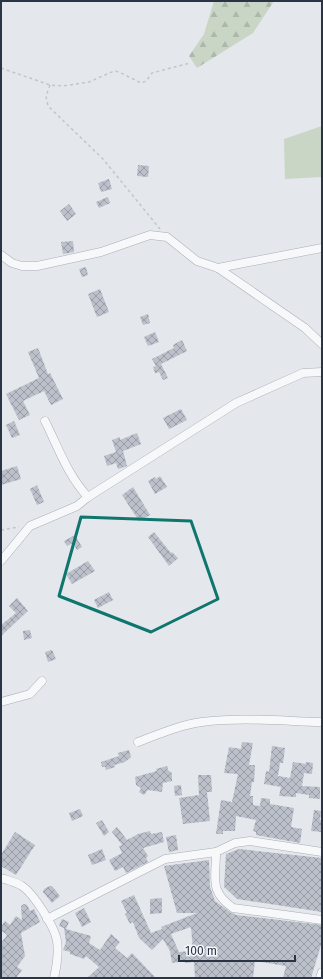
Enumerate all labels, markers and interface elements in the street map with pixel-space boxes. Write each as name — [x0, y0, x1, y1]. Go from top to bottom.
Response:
scale bar — [179, 937, 295, 963]
text: 100 m — [185, 944, 217, 958]

